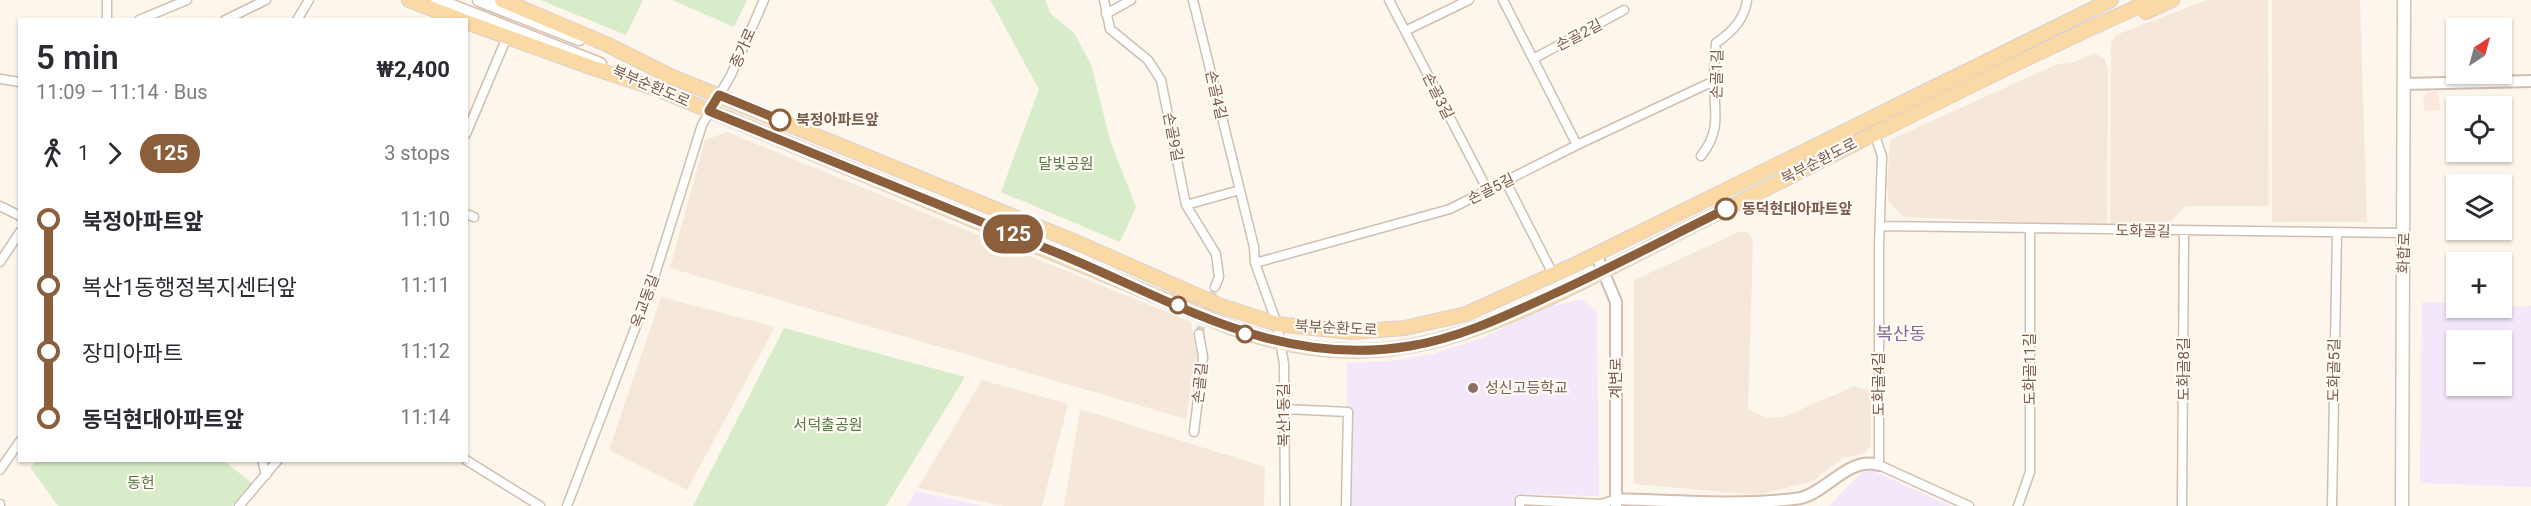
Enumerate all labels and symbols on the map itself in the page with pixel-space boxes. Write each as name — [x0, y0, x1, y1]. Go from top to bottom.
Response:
street label: 손골2길 — [1553, 15, 1605, 55]
north arrow — [2446, 18, 2512, 84]
street label: 종가로 — [726, 25, 760, 71]
street label: 손골1길 — [1708, 49, 1726, 99]
street label: 북부순환도로 — [609, 62, 693, 110]
street label: 손골4길 — [1202, 69, 1230, 121]
street label: 손골3길 — [1419, 70, 1457, 122]
marker: 북정아파트앞 — [769, 109, 791, 131]
place label: 북정아파트앞 — [796, 111, 879, 129]
street label: 손골9길 — [1159, 111, 1187, 163]
street label: 북부순환도로 — [1778, 134, 1860, 188]
park label: 달빛공원 — [1038, 155, 1094, 173]
street label: 손골5길 — [1465, 170, 1517, 208]
marker: 동덕현대아파트앞 — [1715, 198, 1737, 220]
place label: 동덕현대아파트앞 — [1742, 200, 1853, 218]
line badge: 125 — [978, 214, 1048, 254]
street label: 도화골길 — [2115, 222, 2171, 240]
street label: 화합로 — [2394, 232, 2414, 274]
street label: 옥교동길 — [627, 272, 663, 330]
unlabelled marker — [1169, 296, 1187, 314]
street label: 북부순환도로 — [1294, 317, 1378, 339]
district label: 복산동 — [1876, 323, 1926, 344]
unlabelled marker — [1236, 325, 1254, 343]
street label: 도화골11길 — [2021, 333, 2039, 405]
street label: 도화골8길 — [2175, 337, 2193, 401]
street label: 도화골5길 — [2324, 338, 2344, 402]
street label: 도화골4길 — [1870, 352, 1888, 416]
street label: 계변로 — [1607, 357, 1625, 399]
street label: 손골길 — [1189, 361, 1211, 405]
place label: 성신고등학교 — [1485, 379, 1568, 397]
marker: 성신고등학교 — [1466, 381, 1480, 395]
street label: 복산1동길 — [1275, 383, 1293, 447]
park label: 서덕출공원 — [793, 416, 863, 434]
park label: 동헌 — [127, 474, 155, 492]

